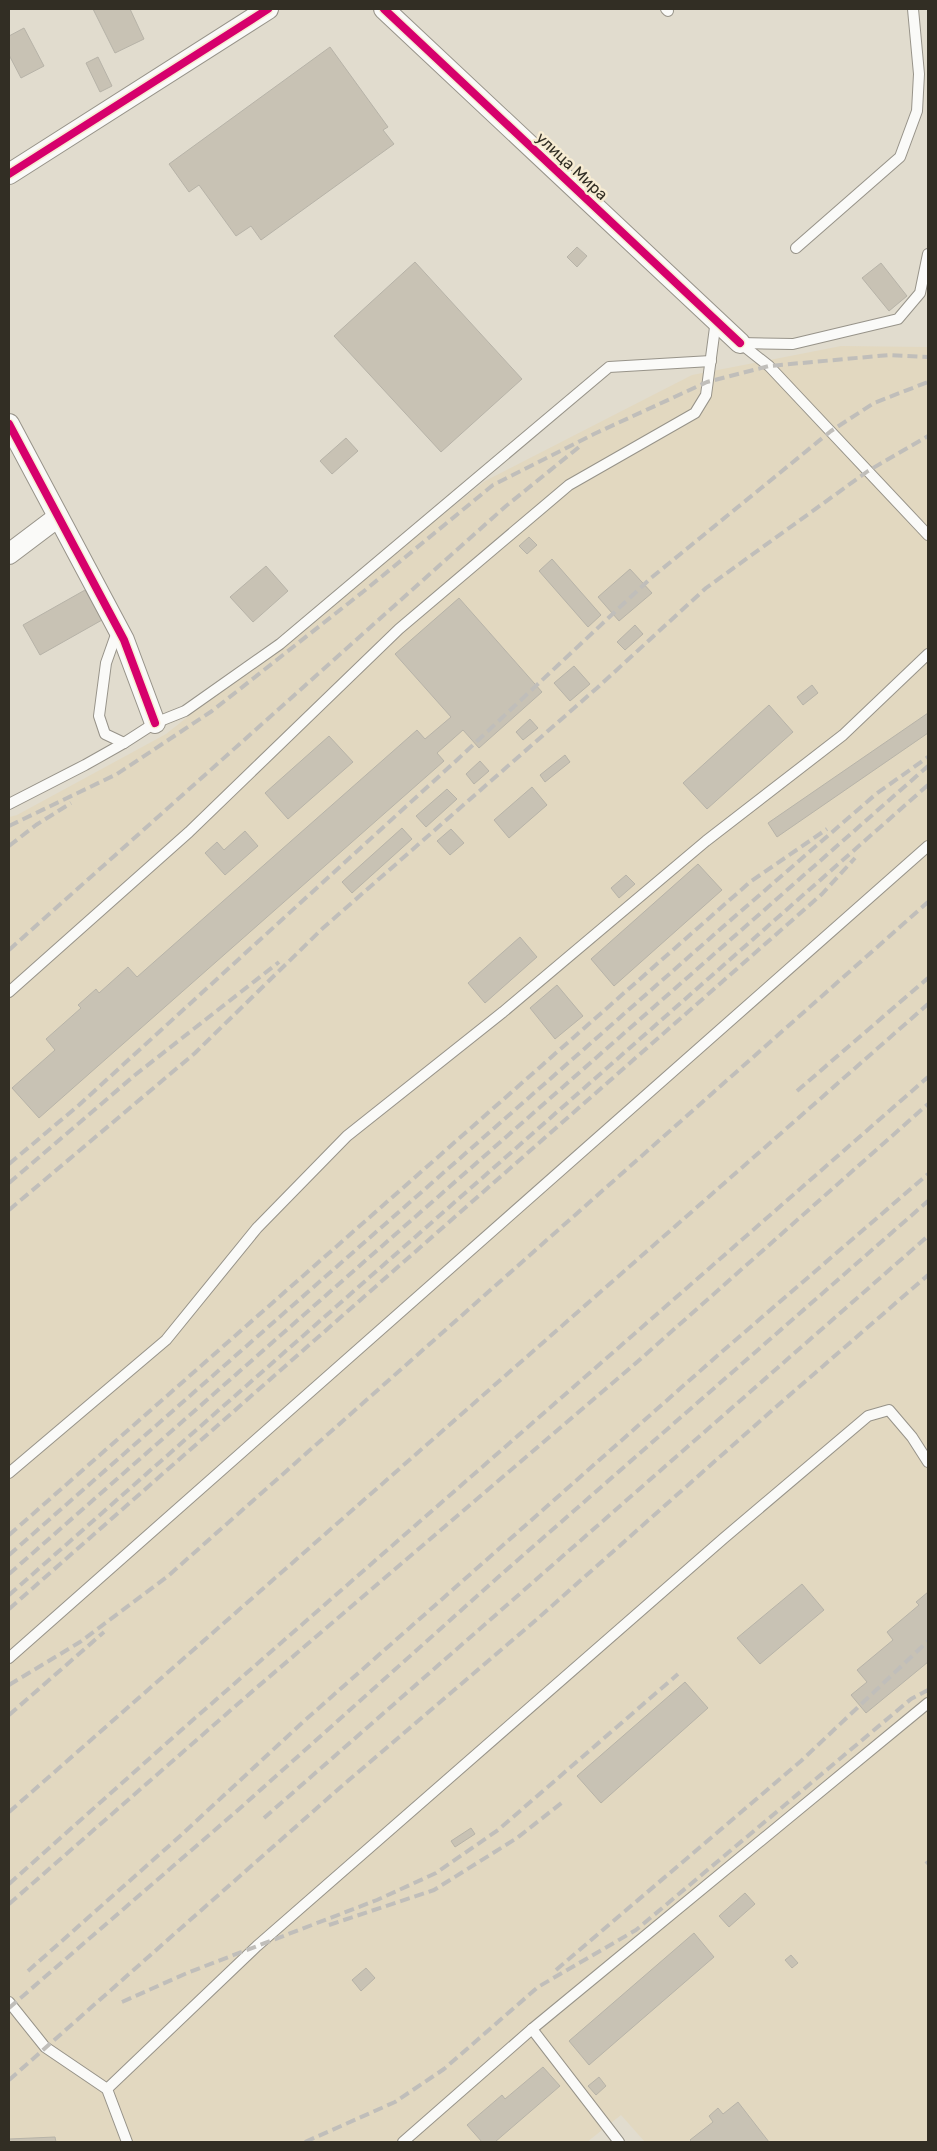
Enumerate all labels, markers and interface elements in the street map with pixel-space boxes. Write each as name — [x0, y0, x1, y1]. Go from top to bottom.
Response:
street label: улица Мира — [532, 128, 612, 204]

